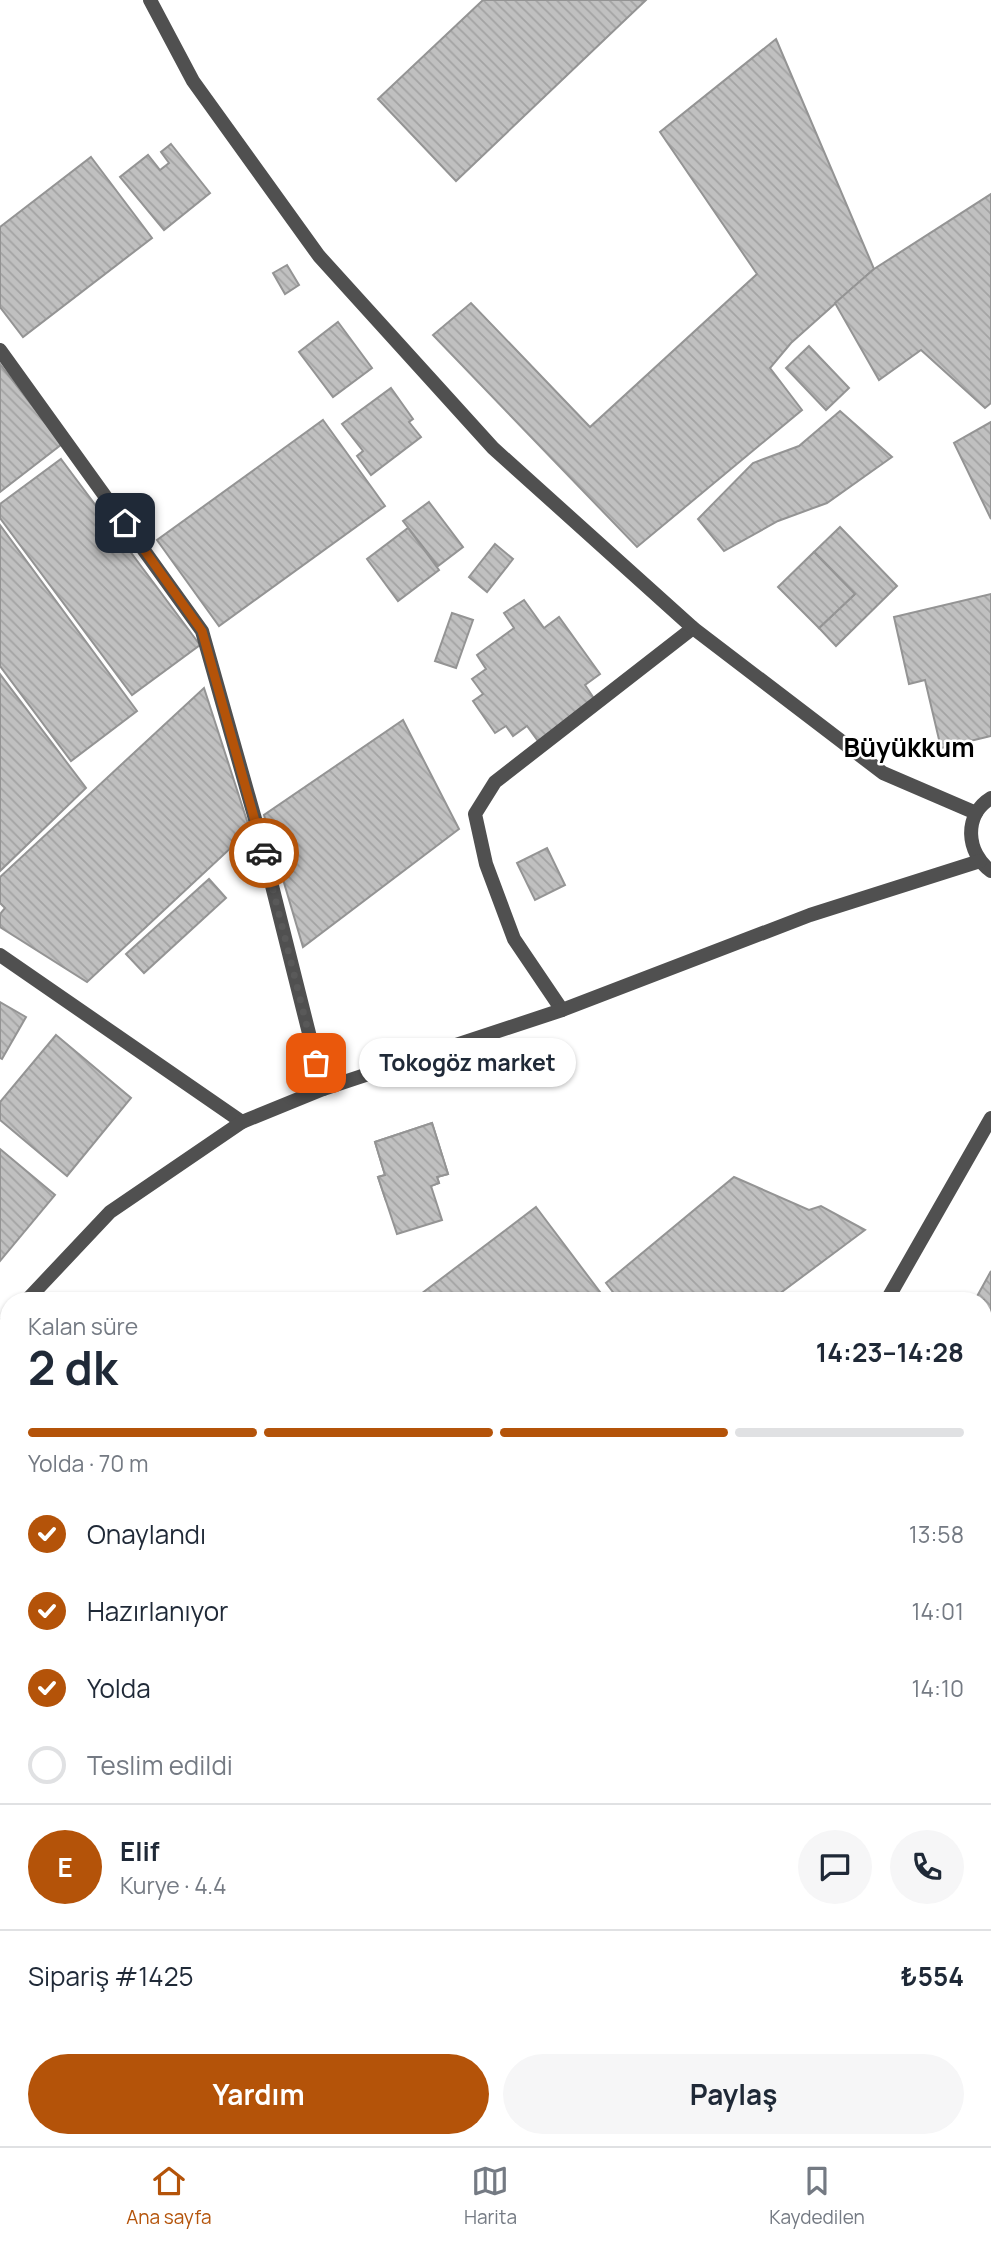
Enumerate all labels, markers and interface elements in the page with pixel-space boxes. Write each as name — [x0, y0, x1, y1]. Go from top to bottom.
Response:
pin — [95, 493, 155, 553]
icon: home — [106, 504, 144, 542]
district label: Büyükkum — [843, 729, 975, 765]
courier — [229, 818, 299, 888]
icon: car — [245, 834, 283, 872]
pin — [286, 1033, 346, 1093]
callout: Tokogöz market — [358, 1038, 575, 1088]
icon: bag — [297, 1044, 335, 1082]
text: Tokogöz market — [379, 1046, 556, 1078]
text: Kalan süre — [28, 1310, 138, 1342]
text: 14:23–14:28 — [816, 1334, 964, 1370]
text: 2 dk — [28, 1336, 118, 1399]
text: Yolda · 70 m — [28, 1447, 148, 1479]
icon: check — [28, 1515, 66, 1553]
text: Onaylandı — [87, 1516, 206, 1552]
text: 13:58 — [909, 1518, 964, 1550]
icon: check — [28, 1592, 66, 1630]
text: Hazırlanıyor — [87, 1593, 228, 1629]
text: 14:01 — [912, 1595, 964, 1627]
icon: check — [28, 1669, 66, 1707]
text: Yolda — [87, 1670, 151, 1706]
text: 14:10 — [912, 1672, 964, 1704]
text: Teslim edildi — [87, 1747, 233, 1783]
button: chat — [798, 1830, 872, 1904]
button: phone — [890, 1830, 964, 1904]
text: Elif — [120, 1833, 160, 1869]
text: E — [57, 1849, 73, 1885]
text: Kurye · 4.4 — [120, 1869, 227, 1901]
text: Sipariş #1425 — [28, 1958, 193, 1994]
text: ₺554 — [901, 1958, 964, 1994]
button: Yardım — [28, 2054, 489, 2134]
button: Paylaş — [503, 2054, 964, 2134]
tab: Ana sayfa — [126, 2162, 212, 2230]
tab: Harita — [464, 2162, 517, 2230]
tab: Kaydedilen — [769, 2162, 865, 2230]

